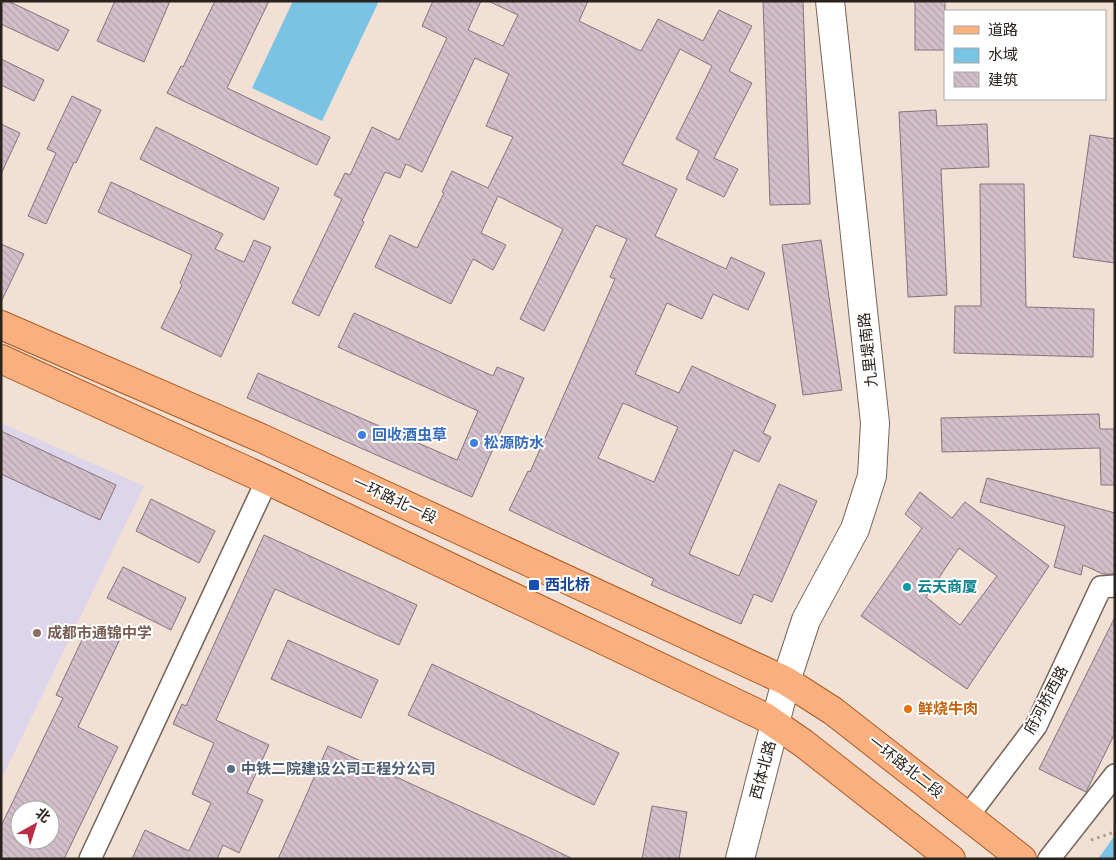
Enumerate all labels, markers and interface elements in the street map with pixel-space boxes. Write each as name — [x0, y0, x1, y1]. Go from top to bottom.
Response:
legend — [944, 10, 1106, 100]
text: 道路 — [988, 20, 1018, 39]
text: 水域 — [988, 45, 1018, 64]
text: 建筑 — [988, 70, 1018, 89]
street label: 九里堤南路 — [854, 312, 881, 388]
place label: 回收酒虫草 — [372, 425, 447, 444]
marker: 回收酒虫草 — [356, 429, 368, 441]
place label: 松源防水 — [484, 433, 544, 452]
marker: 松源防水 — [468, 437, 480, 449]
street label: 一环路北一段 — [350, 472, 440, 527]
place label: 西北桥 — [545, 575, 590, 594]
place label: 云天商厦 — [917, 577, 977, 596]
marker: 西北桥 — [527, 578, 541, 592]
marker: 云天商厦 — [901, 581, 913, 593]
place label: 成都市通锦中学 — [47, 623, 152, 642]
marker: 成都市通锦中学 — [31, 627, 43, 639]
street label: 府河桥西路 — [1020, 662, 1072, 737]
place label: 鲜烧牛肉 — [918, 699, 978, 718]
marker: 鲜烧牛肉 — [902, 703, 914, 715]
street label: 一环路北二段 — [865, 731, 948, 802]
street label: 西体北路 — [746, 738, 779, 801]
place label: 中铁二院建设公司工程分公司 — [241, 759, 436, 778]
marker: 中铁二院建设公司工程分公司 — [225, 763, 237, 775]
north arrow — [10, 800, 60, 850]
text: 北 — [32, 803, 54, 826]

